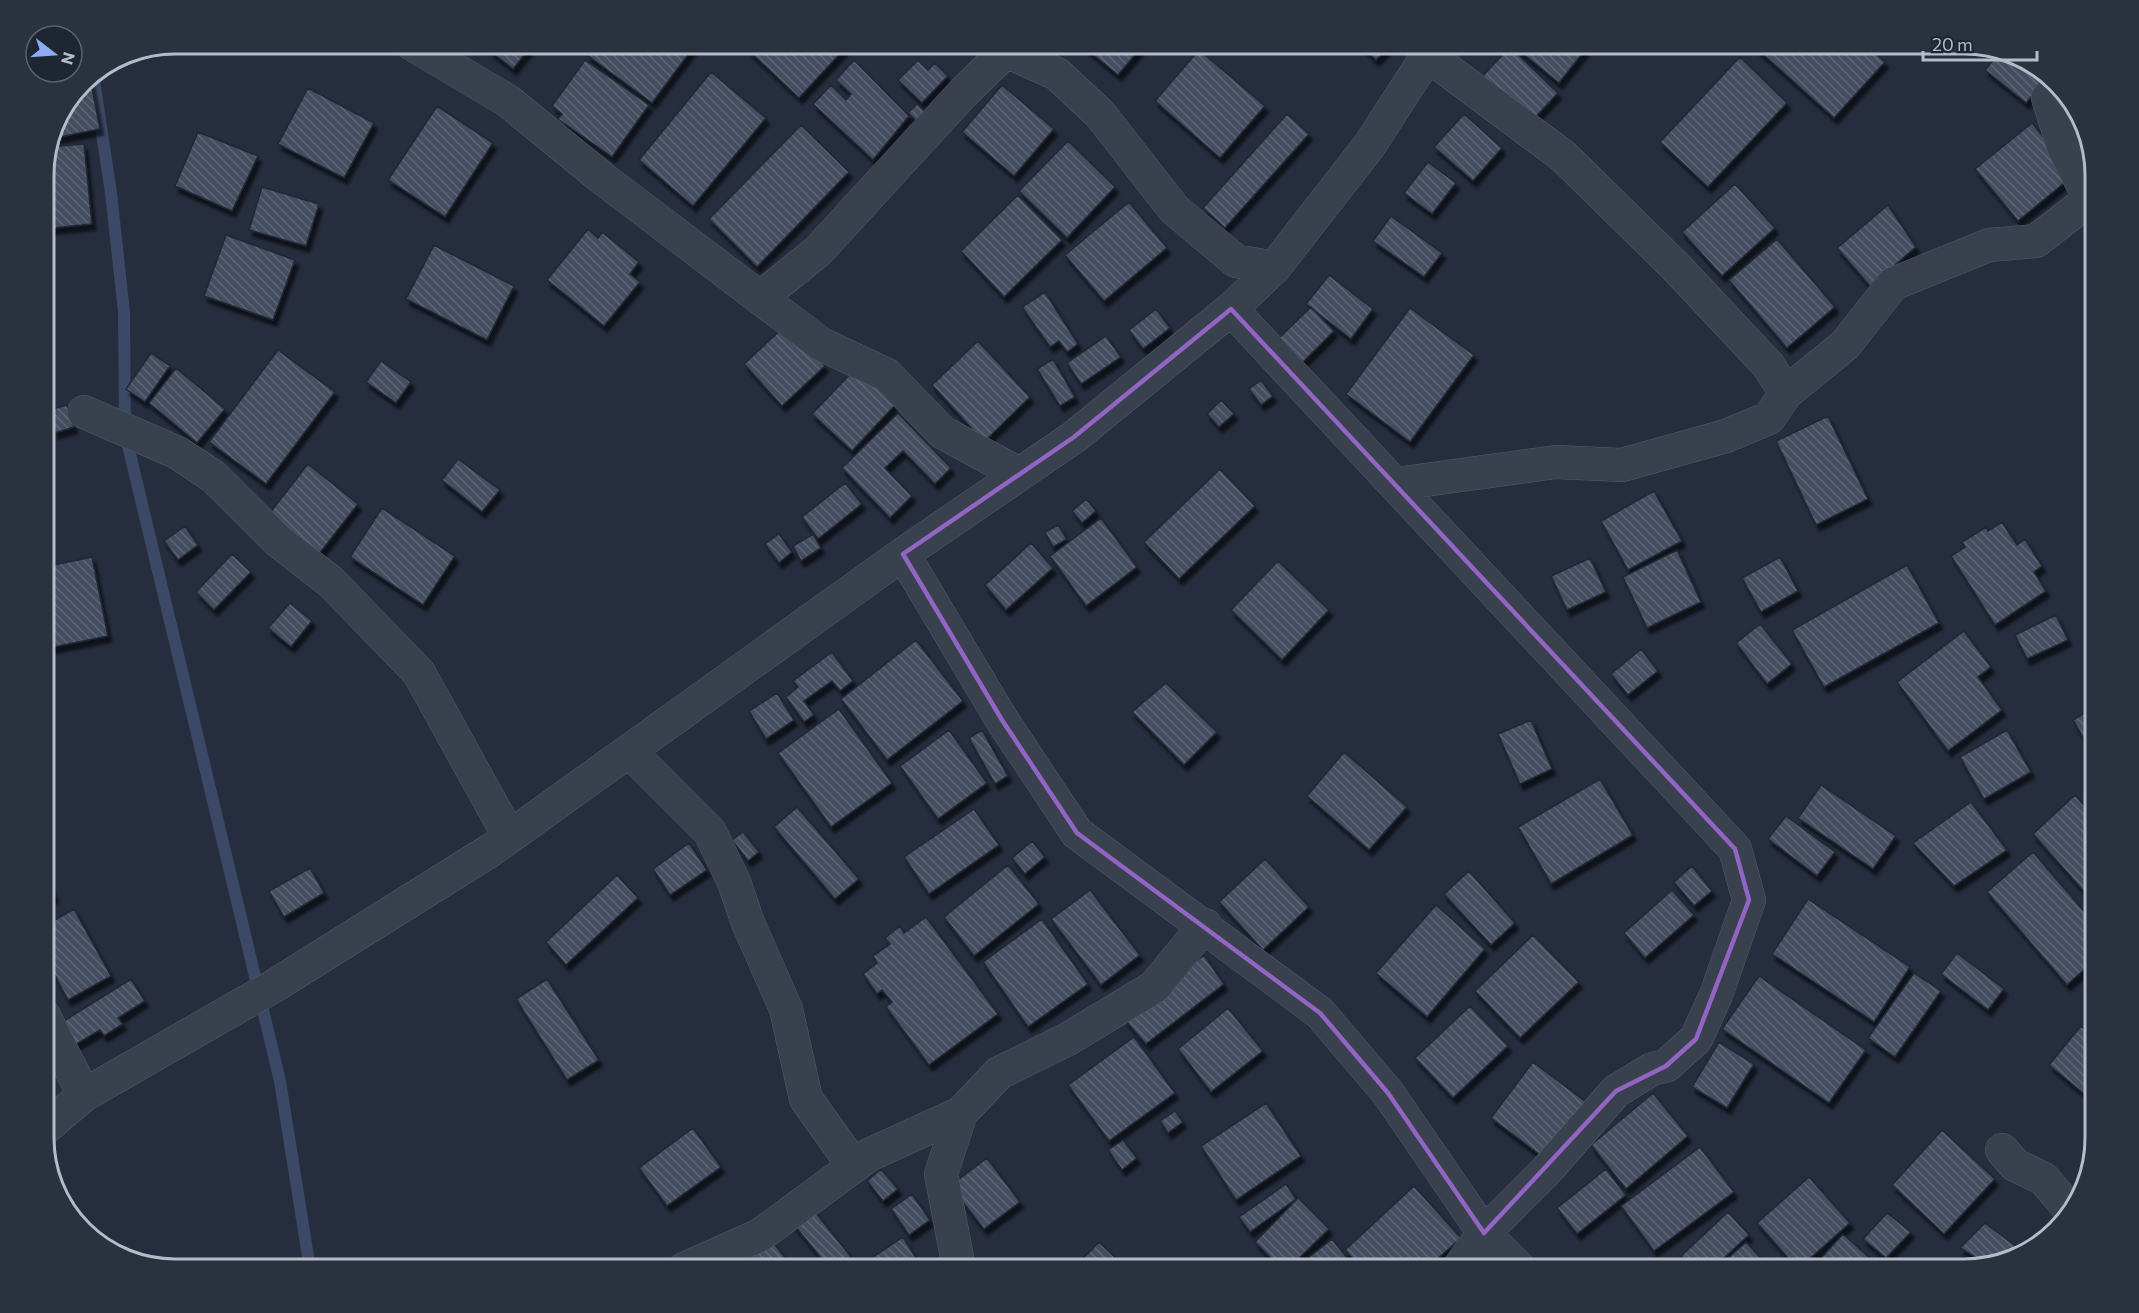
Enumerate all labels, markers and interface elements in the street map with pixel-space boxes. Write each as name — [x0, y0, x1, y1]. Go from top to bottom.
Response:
north arrow — [24, 24, 84, 84]
scale bar — [1923, 24, 2037, 62]
text: 20 m — [1932, 33, 1973, 55]
text: N — [58, 50, 80, 67]

